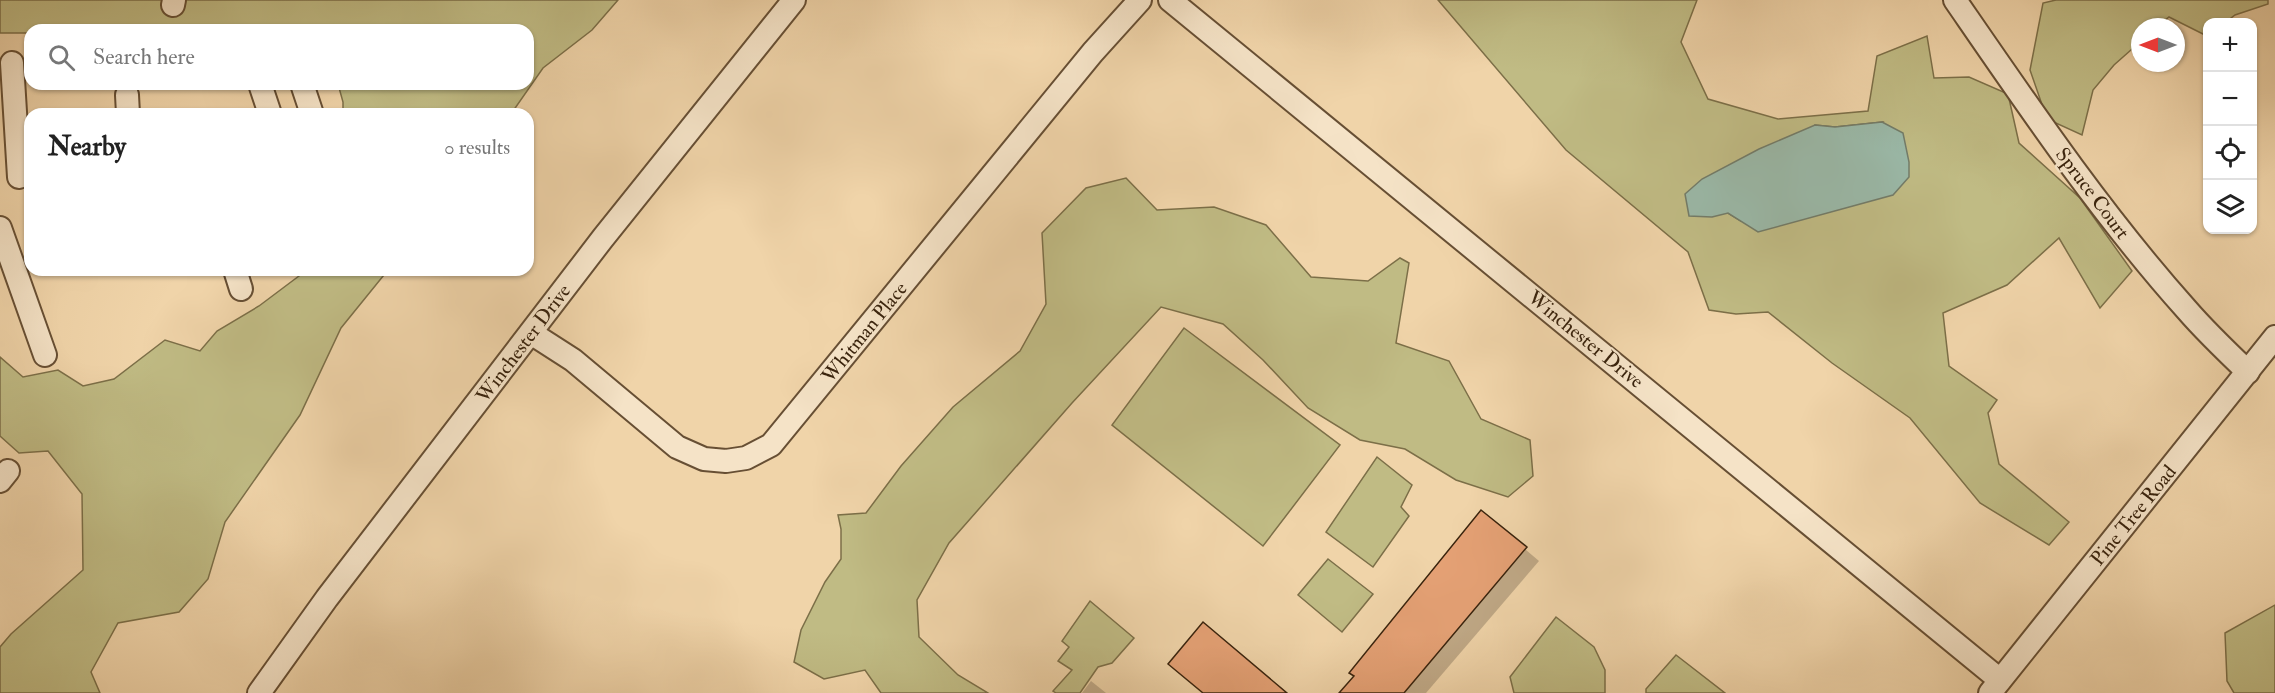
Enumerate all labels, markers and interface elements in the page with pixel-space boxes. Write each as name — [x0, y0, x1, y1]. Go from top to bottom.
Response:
north arrow — [2131, 18, 2185, 72]
map controls — [2203, 18, 2257, 234]
button: + — [2203, 18, 2257, 72]
search box — [24, 24, 534, 90]
icon: search — [45, 41, 78, 74]
text: Search here — [93, 43, 195, 71]
button: − — [2203, 72, 2257, 126]
button: locate — [2203, 126, 2257, 180]
text: Nearby — [48, 131, 126, 163]
text: 0 results — [444, 135, 510, 160]
street label: Spruce Court — [2049, 143, 2135, 245]
button: layers — [2203, 180, 2257, 234]
street label: Whitman Place — [816, 277, 913, 389]
street label: Winchester Drive — [470, 279, 576, 408]
street label: Winchester Drive — [1522, 284, 1649, 394]
street label: Pine Tree Road — [2085, 460, 2182, 571]

